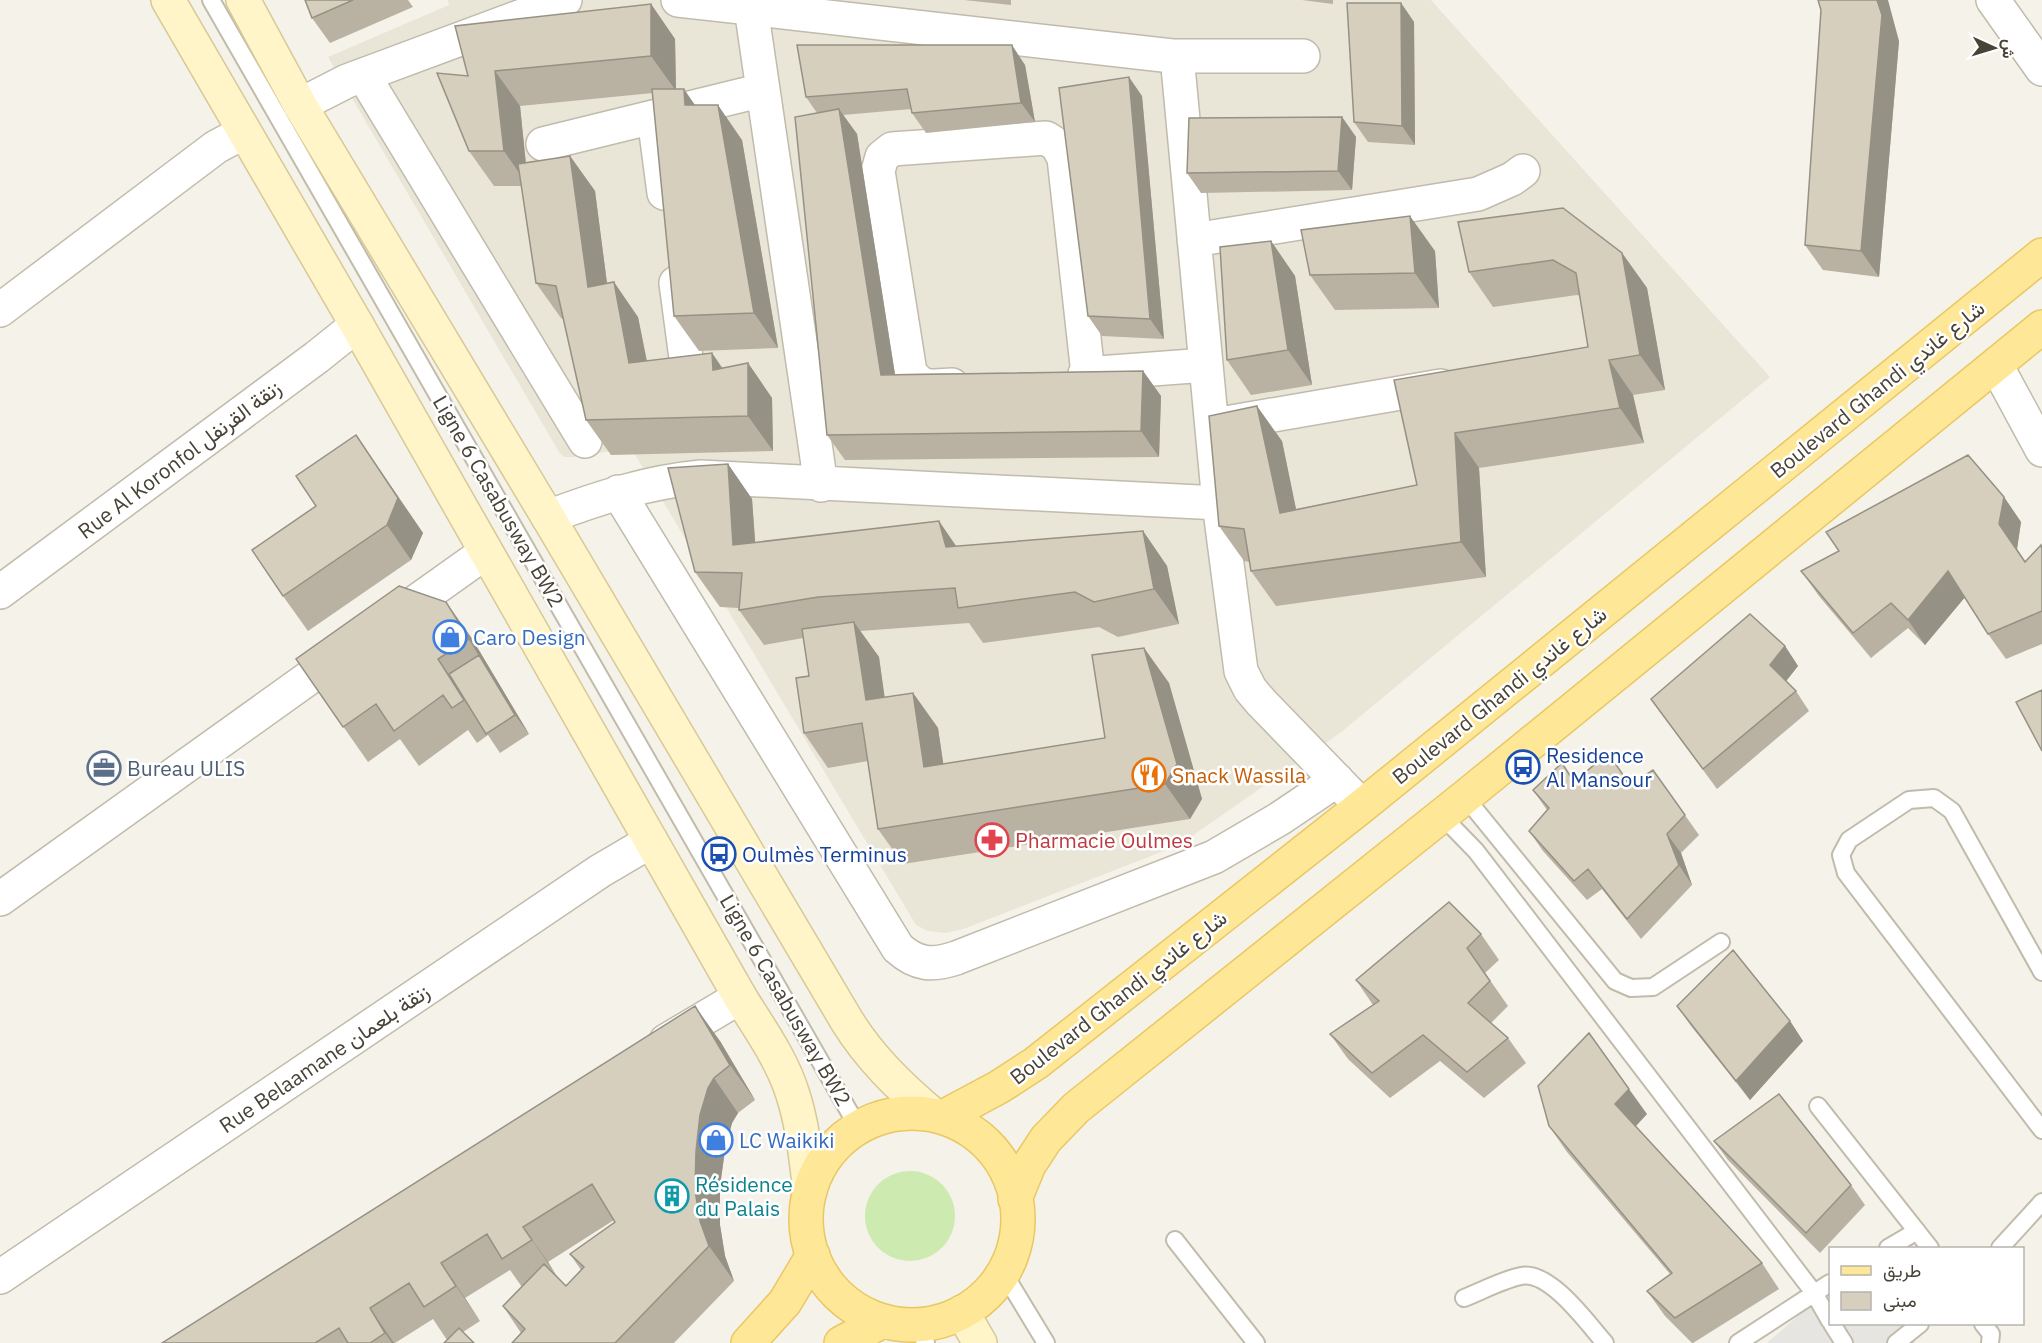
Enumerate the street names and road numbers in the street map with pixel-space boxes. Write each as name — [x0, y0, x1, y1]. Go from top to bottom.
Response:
street label: Boulevard Ghandi شارع غاندي — [1764, 294, 1993, 487]
street label: Rue Al Koronfol زنقة القرنفل — [72, 373, 286, 545]
street label: Ligne 6 Casabusway BW2 — [427, 390, 571, 612]
street label: Boulevard Ghandi شارع غاندي — [1386, 600, 1615, 793]
street label: Ligne 6 Casabusway BW2 — [714, 889, 858, 1111]
street label: Boulevard Ghandi شارع غاندي — [1004, 903, 1235, 1094]
street label: Rue Belaamane زنقة بلعمان — [213, 977, 435, 1139]

